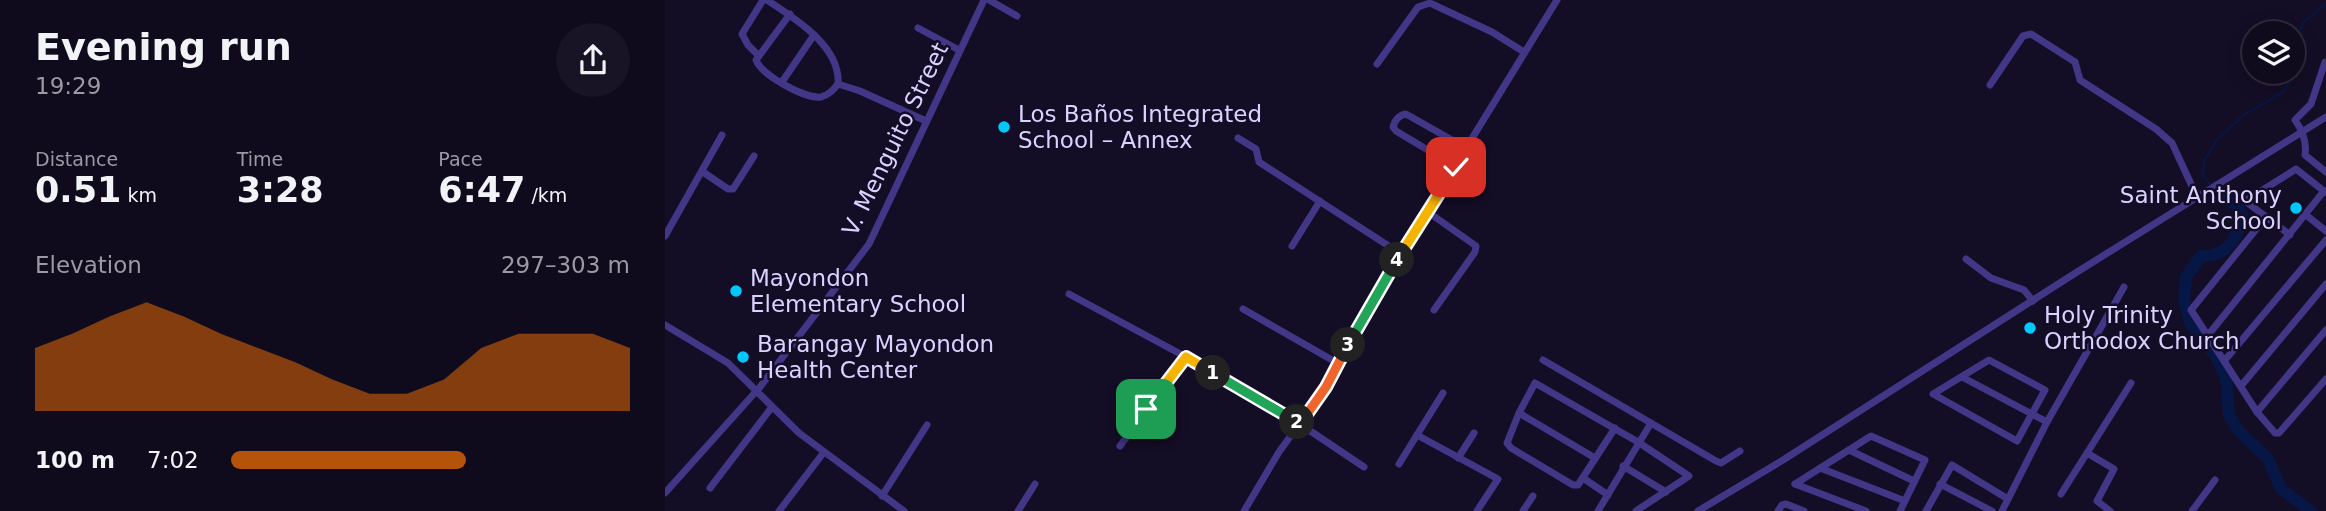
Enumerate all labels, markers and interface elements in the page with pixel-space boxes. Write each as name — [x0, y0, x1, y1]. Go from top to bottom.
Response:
map controls — [2242, 21, 2305, 84]
button: layers — [2242, 21, 2305, 84]
button: share — [556, 23, 630, 97]
text: Evening run — [35, 25, 292, 69]
street label: V. Menguito Street — [837, 38, 953, 240]
text: 19:29 — [35, 73, 101, 99]
place label: Los Baños Integrated School – Annex — [1018, 101, 1262, 153]
marker: Los Baños Integrated School – Annex — [996, 119, 1012, 135]
pin — [1426, 137, 1486, 197]
text: Distance — [35, 148, 118, 170]
text: Time — [237, 148, 283, 170]
text: Pace — [438, 148, 483, 170]
icon: check — [1437, 148, 1475, 186]
text: 0.51 — [35, 170, 121, 210]
text: 3:28 — [237, 170, 324, 210]
text: 6:47 — [438, 170, 525, 210]
place label: Saint Anthony School — [2120, 182, 2282, 234]
text: km — [121, 184, 157, 206]
text: /km — [525, 184, 567, 206]
marker: Saint Anthony School — [2288, 200, 2304, 216]
pin: 4 — [1379, 243, 1415, 278]
text: 4 — [1390, 248, 1403, 270]
text: Elevation — [35, 252, 142, 278]
text: 297–303 m — [501, 252, 630, 278]
place label: Mayondon Elementary School — [750, 265, 966, 317]
marker: Mayondon Elementary School — [728, 283, 744, 299]
place label: Holy Trinity Orthodox Church — [2044, 302, 2240, 354]
marker: Holy Trinity Orthodox Church — [2022, 320, 2038, 336]
pin: 3 — [1331, 328, 1365, 362]
place label: Barangay Mayondon Health Center — [757, 331, 994, 383]
text: 3 — [1341, 333, 1354, 355]
marker: Barangay Mayondon Health Center — [735, 349, 751, 365]
pin: 1 — [1195, 356, 1231, 390]
text: 1 — [1206, 361, 1219, 383]
pin — [1116, 379, 1176, 439]
icon: arrive — [1127, 390, 1165, 428]
pin: 2 — [1279, 404, 1315, 440]
text: 2 — [1290, 410, 1303, 432]
text: 100 m — [35, 447, 115, 473]
text: 7:02 — [147, 447, 199, 473]

